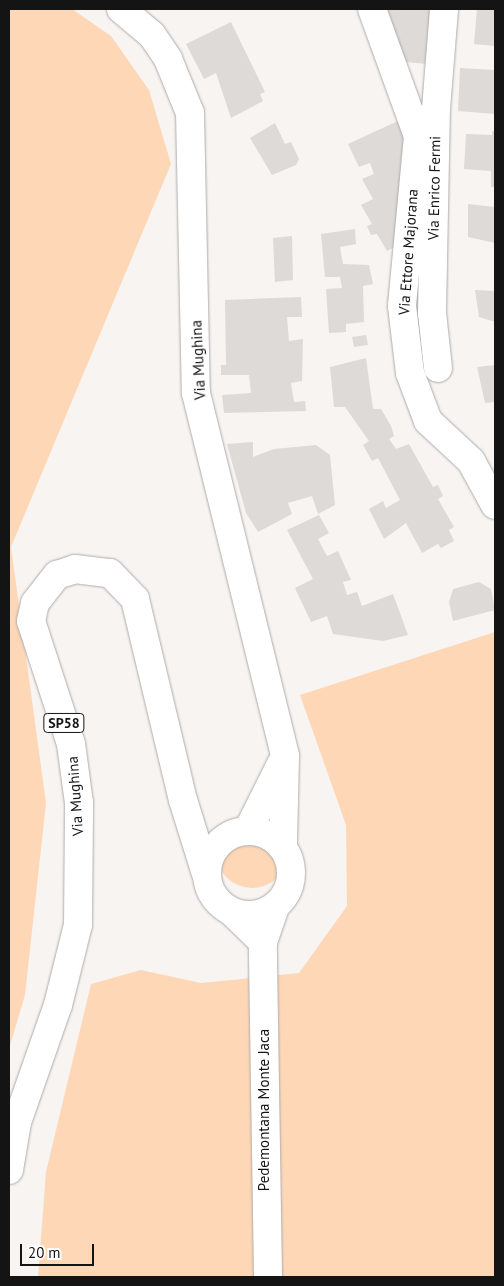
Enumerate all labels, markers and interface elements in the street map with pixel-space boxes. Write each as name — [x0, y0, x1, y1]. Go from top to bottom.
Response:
street label: Via Enrico Fermi — [424, 136, 444, 240]
street label: Via Ettore Majorana — [395, 188, 421, 316]
street label: Via Mughina — [187, 320, 209, 400]
road number: SP58 — [43, 711, 85, 734]
street label: Via Mughina — [63, 756, 87, 836]
street label: Pedemontana Monte Jaca — [255, 1029, 273, 1191]
scale bar — [22, 1234, 96, 1266]
text: 20 m — [28, 1243, 61, 1262]

